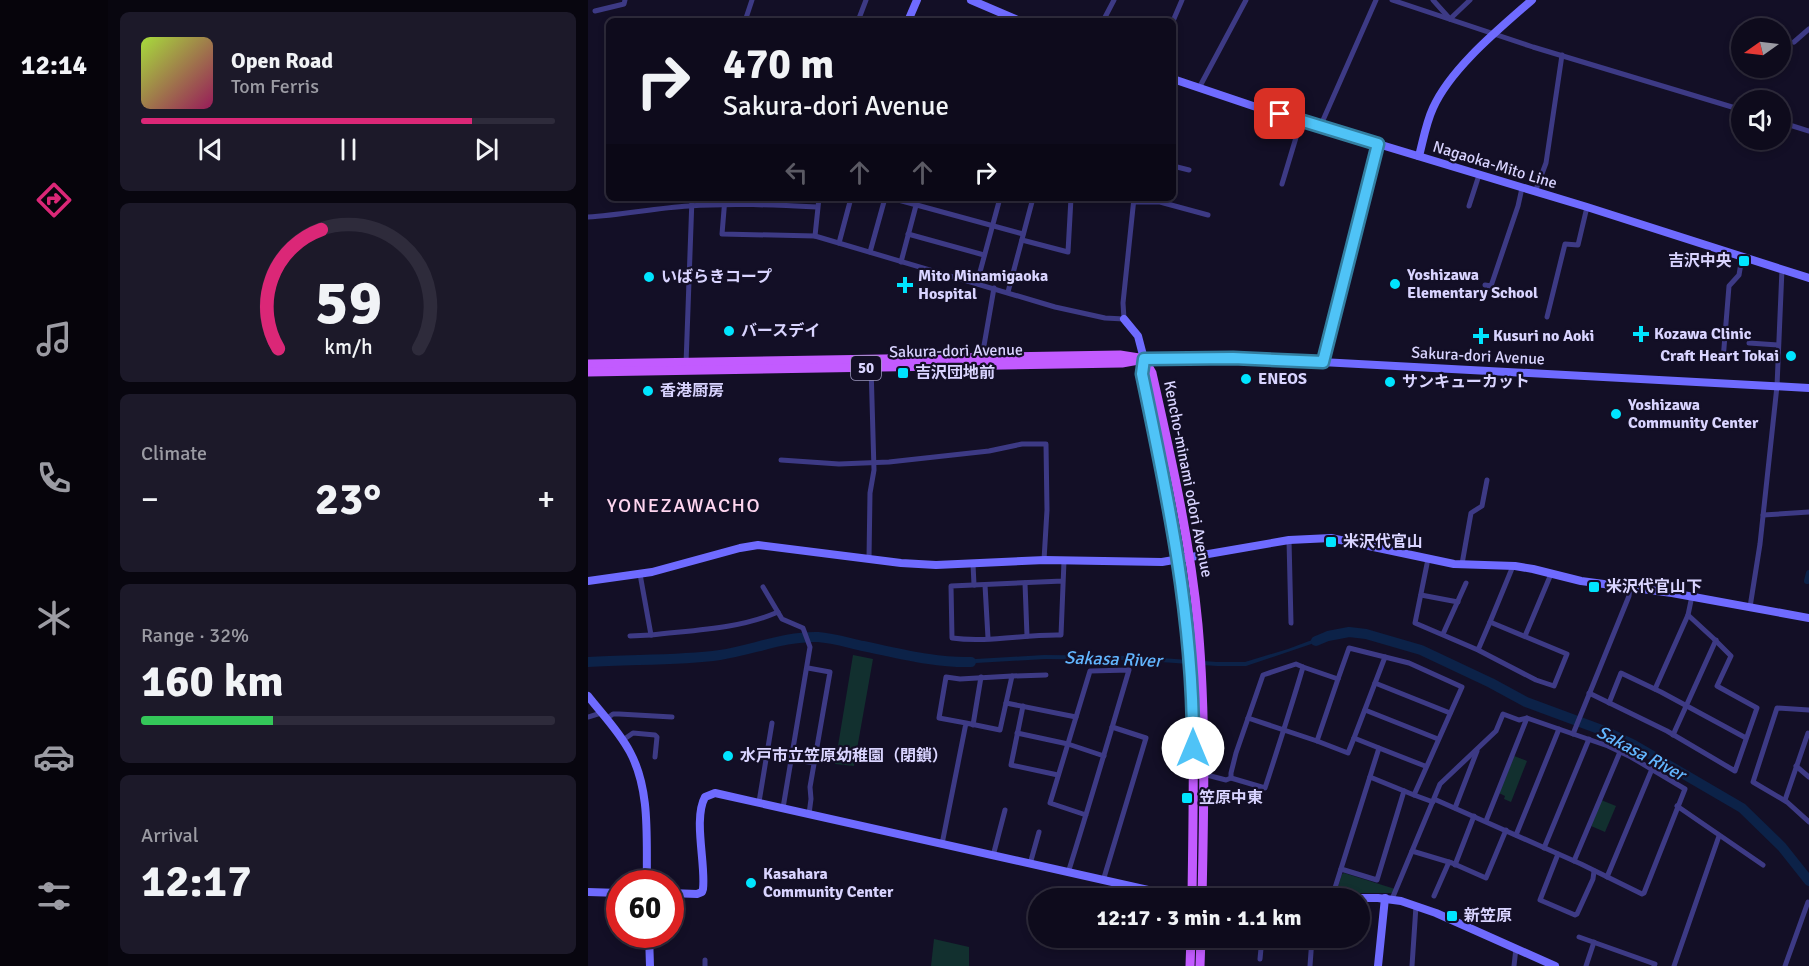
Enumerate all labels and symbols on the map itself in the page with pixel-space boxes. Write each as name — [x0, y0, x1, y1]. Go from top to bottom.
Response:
north arrow — [1731, 18, 1791, 78]
pin — [1254, 88, 1305, 139]
street label: Nagaoka-Mito Line — [1430, 137, 1560, 193]
place label: 吉沢中央 — [1668, 251, 1732, 271]
marker: 吉沢中央 — [1737, 254, 1751, 268]
place label: Yoshizawa Elementary School — [1406, 265, 1538, 303]
place label: Mito Minamigaoka Hospital — [918, 266, 1048, 304]
place label: いばらきコープ — [661, 267, 772, 287]
marker: いばらきコープ — [642, 270, 656, 284]
marker: Mito Minamigaoka Hospital — [896, 276, 914, 294]
marker: Yoshizawa Elementary School — [1388, 277, 1402, 291]
place label: バースデイ — [741, 321, 820, 341]
marker: バースデイ — [722, 324, 736, 338]
place label: Kozawa Clinic — [1654, 324, 1752, 344]
marker: Kozawa Clinic — [1632, 325, 1650, 343]
place label: Kusuri no Aoki — [1493, 326, 1594, 346]
marker: Kusuri no Aoki — [1474, 329, 1488, 343]
street label: Sakura-dori Avenue — [889, 340, 1023, 362]
street label: Sakura-dori Avenue — [1411, 343, 1545, 369]
place label: Craft Heart Tokai — [1660, 346, 1779, 366]
marker: Craft Heart Tokai — [1784, 349, 1798, 363]
road number: 50 — [851, 356, 881, 380]
place label: 吉沢団地前 — [915, 363, 995, 383]
marker: 吉沢団地前 — [896, 366, 910, 380]
place label: ENEOS — [1258, 369, 1307, 389]
marker: ENEOS — [1239, 372, 1253, 386]
place label: サンキューカット — [1402, 372, 1530, 392]
marker: サンキューカット — [1383, 375, 1397, 389]
street label: Kencho-minami odori Avenue — [1159, 379, 1217, 579]
place label: 香港厨房 — [660, 381, 724, 401]
marker: 香港厨房 — [641, 384, 655, 398]
place label: Yoshizawa Community Center — [1627, 395, 1759, 433]
marker: Yoshizawa Community Center — [1609, 407, 1623, 421]
district label: YONEZAWACHO — [607, 493, 761, 518]
place label: 米沢代官山 — [1343, 532, 1423, 552]
marker: 米沢代官山 — [1324, 535, 1338, 549]
place label: 米沢代官山下 — [1606, 577, 1702, 597]
marker: 米沢代官山下 — [1587, 580, 1601, 594]
water label: Sakasa River — [1064, 646, 1164, 672]
position arrow — [1161, 716, 1225, 780]
water label: Sakasa River — [1593, 720, 1691, 787]
place label: 水戸市立笠原幼稚園（閉鎖） — [740, 746, 948, 766]
marker: 水戸市立笠原幼稚園（閉鎖） — [721, 749, 735, 763]
place label: 笠原中東 — [1199, 788, 1263, 808]
marker: 笠原中東 — [1180, 791, 1194, 805]
place label: Kasahara Community Center — [763, 864, 894, 902]
speed limit sign: 60 — [606, 870, 684, 948]
marker: Kasahara Community Center — [744, 876, 758, 890]
place label: 新笠原 — [1464, 906, 1512, 926]
marker: 新笠原 — [1445, 909, 1459, 923]

